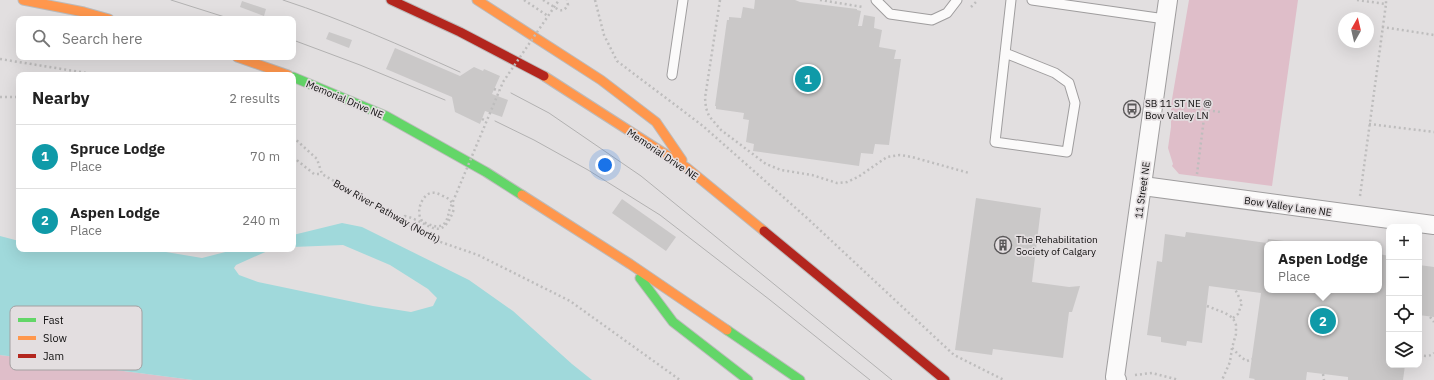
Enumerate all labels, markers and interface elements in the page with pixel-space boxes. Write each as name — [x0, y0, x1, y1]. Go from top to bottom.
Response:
north arrow — [1338, 12, 1374, 48]
search box — [16, 16, 296, 60]
icon: search — [30, 27, 52, 49]
text: Search here — [62, 29, 142, 48]
pin: 1 — [795, 64, 821, 94]
street label: Memorial Drive NE — [304, 77, 386, 122]
text: Nearby — [32, 87, 90, 109]
text: 2 results — [229, 90, 280, 107]
place label: SB 11 ST NE @ Bow Valley LN — [1145, 97, 1212, 122]
bus stop icon: SB 11 ST NE @ Bow Valley LN — [1122, 99, 1142, 119]
street label: Memorial Drive NE — [625, 126, 701, 183]
text: Spruce Lodge — [70, 139, 165, 158]
text: 1 — [41, 148, 49, 165]
text: 70 m — [250, 148, 280, 165]
your location — [595, 155, 615, 175]
text: Place — [70, 158, 102, 175]
street label: 11 Street NE — [1132, 161, 1153, 219]
street label: Bow River Pathway (North) — [331, 177, 443, 246]
street label: Bow Valley Lane NE — [1243, 194, 1333, 219]
text: Aspen Lodge — [70, 203, 160, 222]
text: 2 — [41, 212, 49, 229]
text: 240 m — [242, 212, 280, 229]
text: Place — [70, 222, 102, 239]
map controls — [1386, 224, 1422, 368]
button: + — [1386, 224, 1422, 260]
place label: The Rehabilitation Society of Calgary — [1016, 233, 1098, 258]
building icon: The Rehabilitation Society of Calgary — [993, 235, 1013, 255]
popup — [1264, 241, 1382, 293]
text: Aspen Lodge — [1278, 249, 1368, 268]
button: − — [1386, 260, 1422, 296]
text: Place — [1278, 268, 1310, 285]
button: locate — [1386, 296, 1422, 332]
legend — [10, 306, 142, 370]
pin: 2 — [1310, 306, 1336, 336]
text: Fast — [43, 313, 64, 327]
text: Slow — [43, 331, 67, 345]
button: layers — [1386, 332, 1422, 368]
text: Jam — [43, 349, 64, 363]

